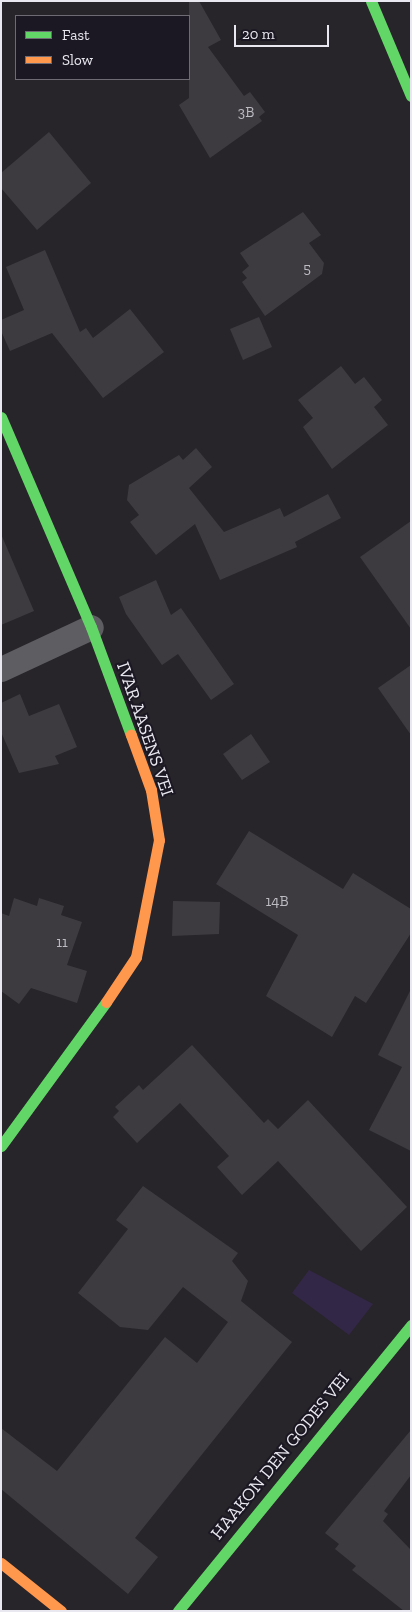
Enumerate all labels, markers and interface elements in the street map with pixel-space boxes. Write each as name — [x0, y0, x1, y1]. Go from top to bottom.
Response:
legend — [15, 15, 190, 80]
scale bar — [237, 15, 332, 47]
text: 20 m — [242, 25, 275, 43]
text: Fast — [62, 26, 90, 44]
text: Slow — [62, 51, 93, 69]
house number: 3B — [238, 104, 254, 122]
house number: 5 — [303, 260, 311, 278]
street label: IVAR AASENS VEI — [112, 659, 178, 799]
house number: 14B — [266, 893, 288, 911]
house number: 11 — [56, 934, 68, 952]
street label: HAAKON DEN GODES VEI — [206, 1368, 354, 1544]

